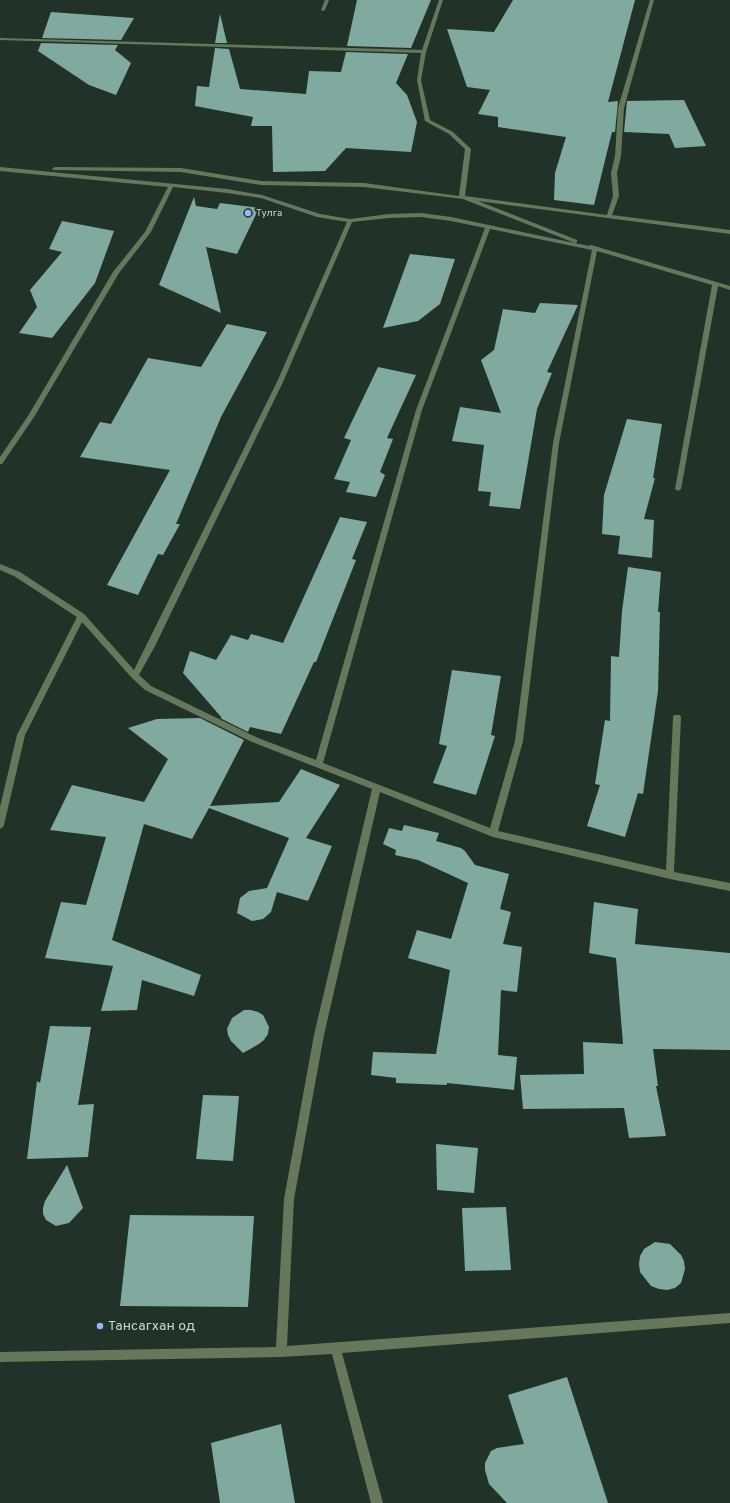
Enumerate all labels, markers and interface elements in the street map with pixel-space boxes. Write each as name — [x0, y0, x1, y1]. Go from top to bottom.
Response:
place label: Тулга — [256, 207, 282, 220]
marker: Тулга — [243, 208, 253, 218]
place label: Тансагхан од — [108, 1318, 195, 1335]
marker: Тансагхан од — [95, 1321, 105, 1331]

